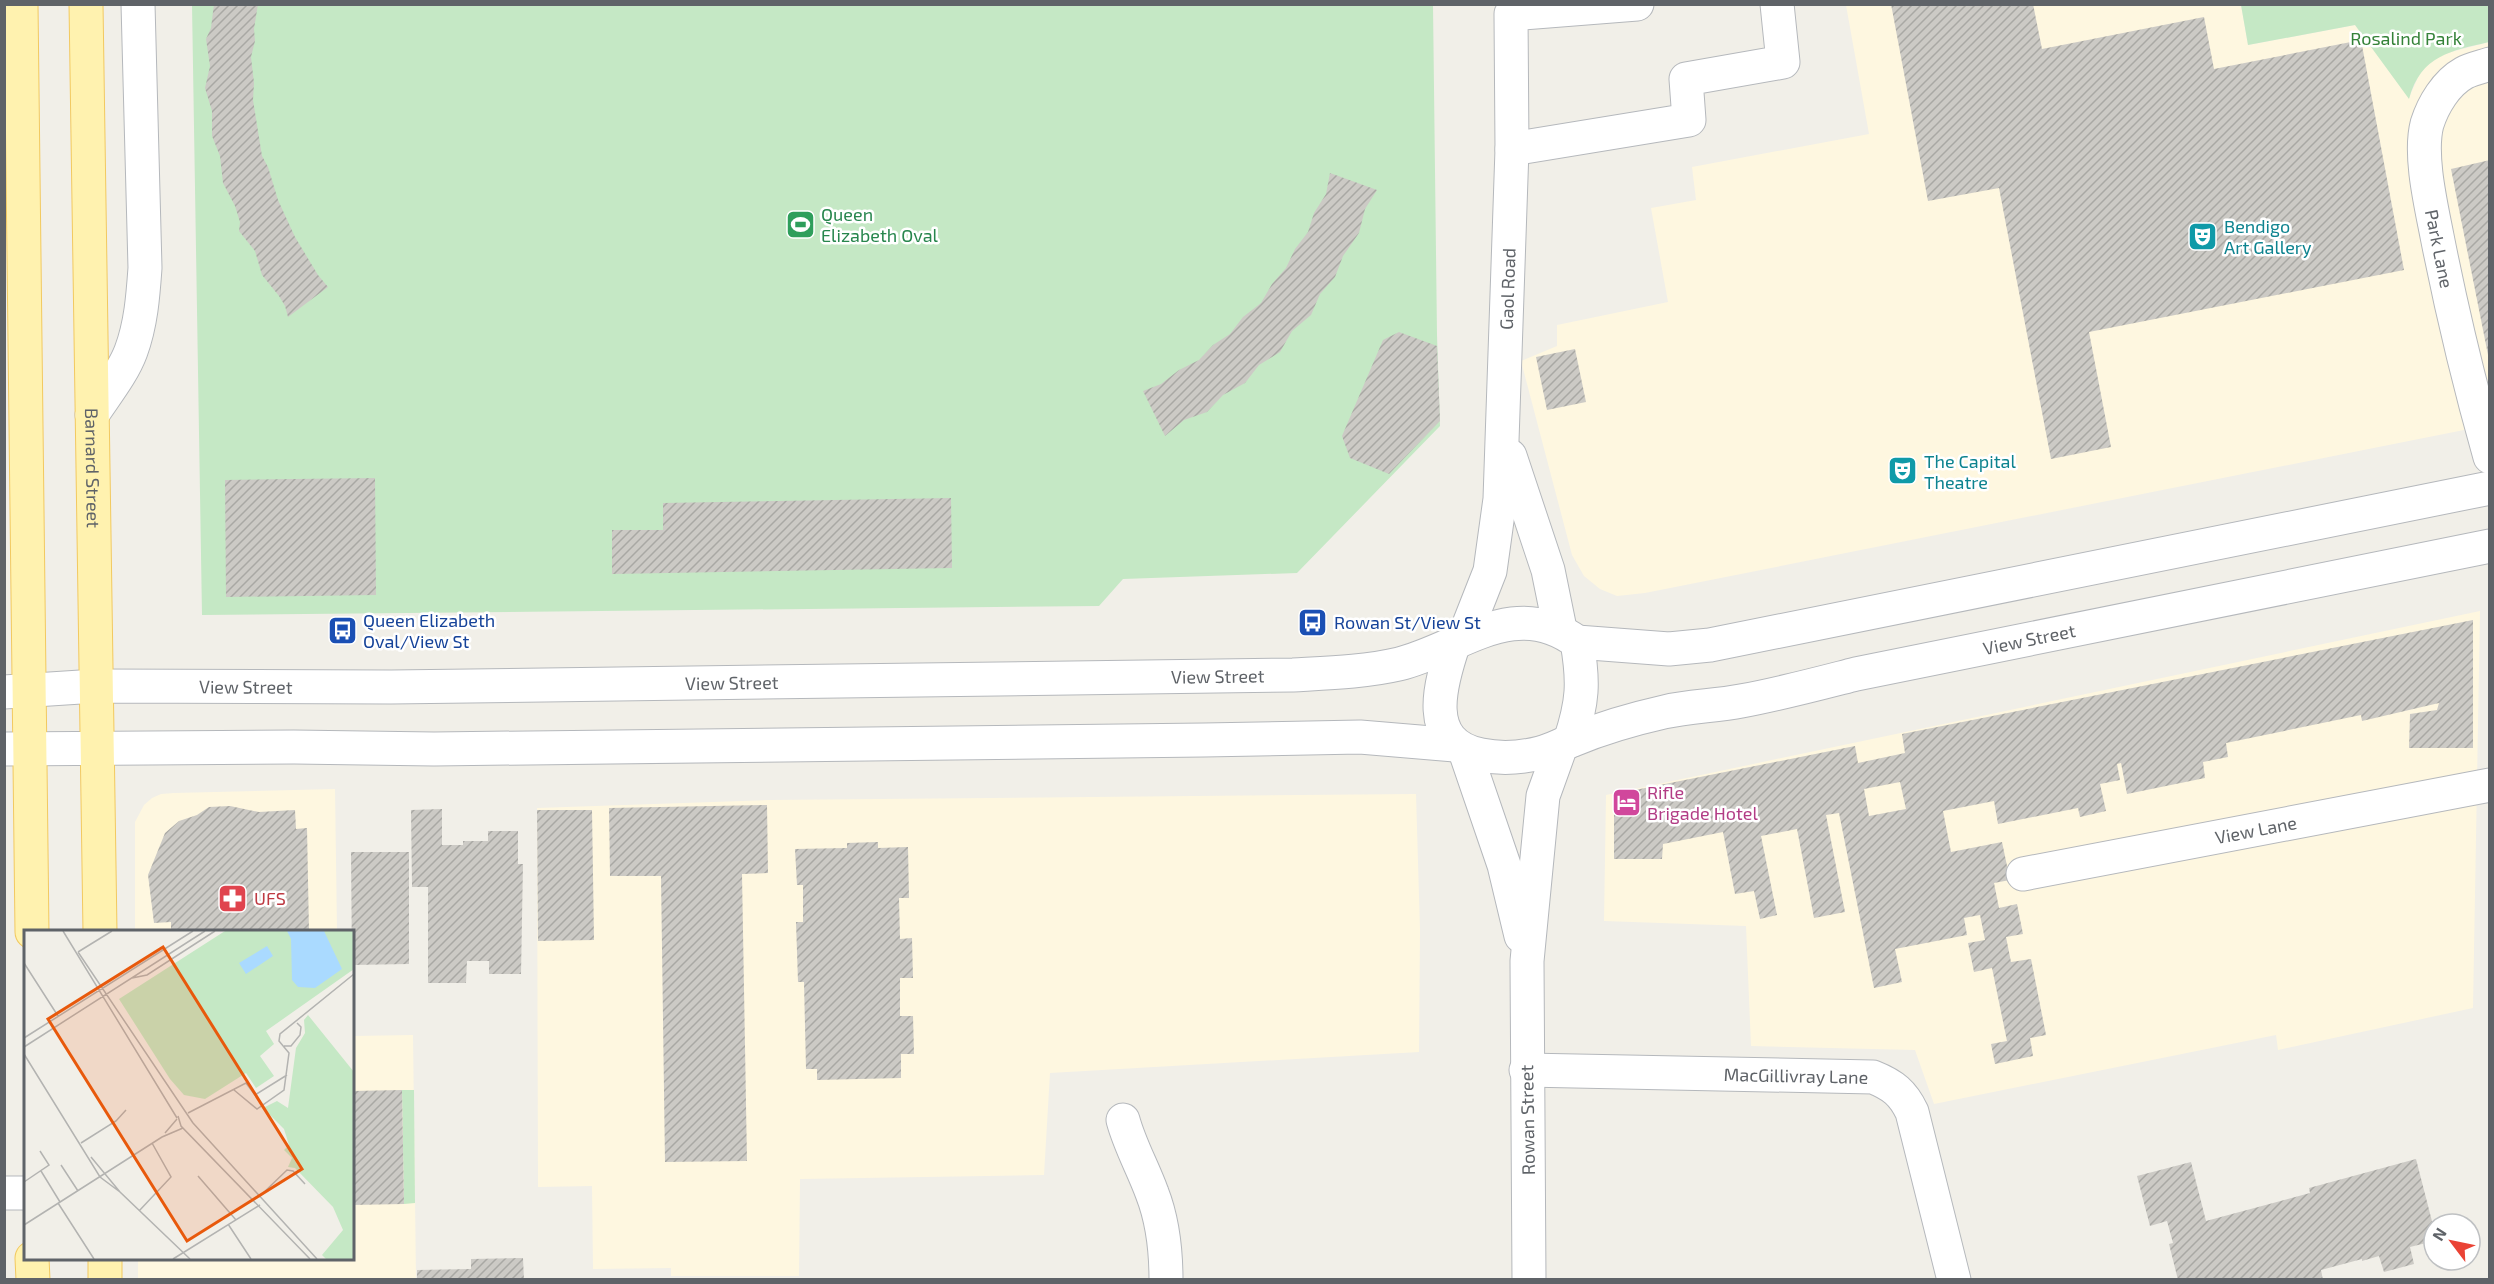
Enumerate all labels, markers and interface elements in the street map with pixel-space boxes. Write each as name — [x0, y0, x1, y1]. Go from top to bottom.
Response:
park label: Rosalind Park — [2350, 27, 2462, 49]
place label: Queen Elizabeth Oval — [821, 203, 939, 246]
street label: Park Lane — [2421, 207, 2458, 290]
sports icon: Queen Elizabeth Oval — [784, 208, 816, 240]
place label: Bendigo Art Gallery — [2224, 215, 2312, 258]
theatre icon: Bendigo Art Gallery — [2187, 220, 2219, 252]
street label: Gaol Road — [1495, 247, 1520, 330]
street label: Barnard Street — [81, 408, 105, 528]
place label: The Capital Theatre — [1924, 450, 2016, 493]
theatre icon: The Capital Theatre — [1887, 455, 1919, 487]
bus stop icon: Rowan St/View St — [1297, 606, 1329, 638]
place label: Queen Elizabeth Oval/View St — [363, 609, 495, 652]
place label: Rowan St/View St — [1334, 611, 1481, 633]
bus stop icon: Queen Elizabeth Oval/View St — [326, 614, 358, 646]
street label: View Street — [1981, 619, 2077, 659]
street label: View Street — [1171, 664, 1265, 688]
street label: View Street — [685, 671, 779, 694]
street label: View Street — [199, 675, 293, 698]
place label: Rifle Brigade Hotel — [1647, 781, 1758, 824]
hotel icon: Rifle Brigade Hotel — [1610, 786, 1642, 818]
street label: View Lane — [2213, 811, 2299, 848]
pharmacy icon: UFS — [217, 882, 249, 914]
place label: UFS — [254, 887, 286, 909]
inset map — [24, 930, 354, 1260]
street label: MacGillivray Lane — [1723, 1063, 1868, 1088]
street label: Rowan Street — [1515, 1064, 1539, 1175]
north arrow — [2422, 1212, 2482, 1272]
text: N — [2428, 1224, 2450, 1244]

